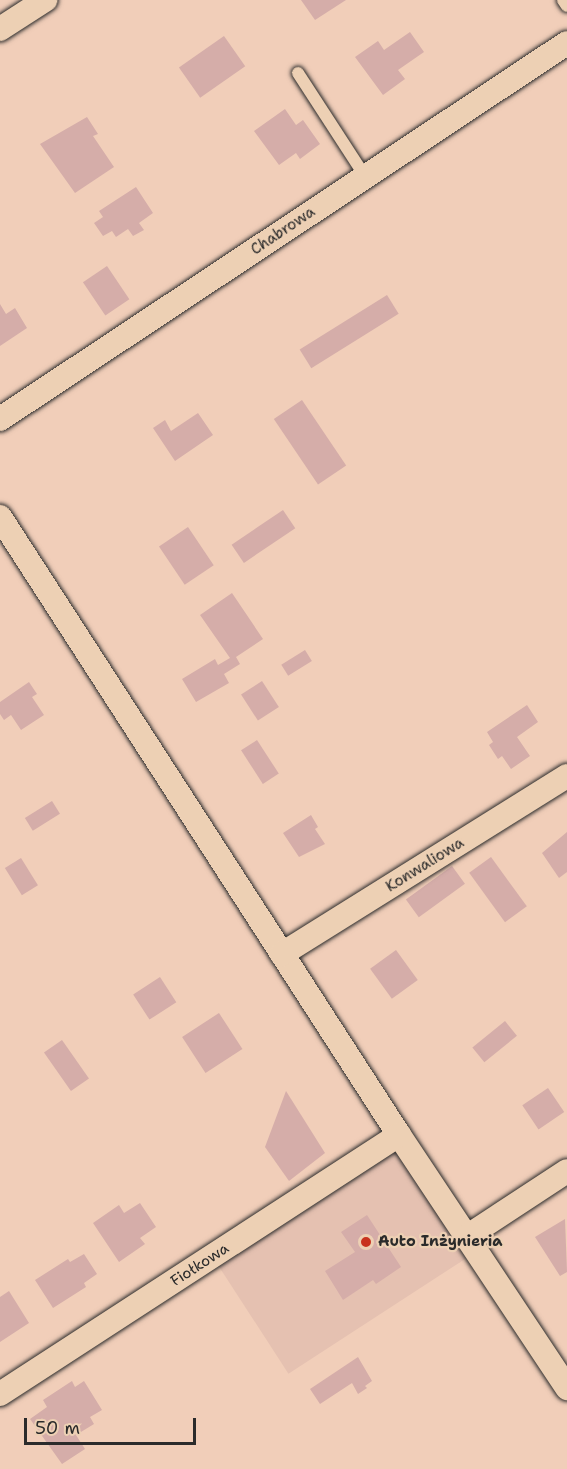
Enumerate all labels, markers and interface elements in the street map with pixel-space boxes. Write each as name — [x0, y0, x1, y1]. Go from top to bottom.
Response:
street label: Chabrowa — [247, 203, 319, 259]
street label: Konwaliowa — [383, 834, 467, 896]
place label: Auto Inżynieria — [378, 1233, 503, 1251]
marker: Auto Inżynieria — [359, 1235, 373, 1249]
street label: Fiołkowa — [168, 1240, 232, 1290]
scale bar — [27, 1406, 200, 1444]
text: 50 m — [35, 1416, 80, 1440]

